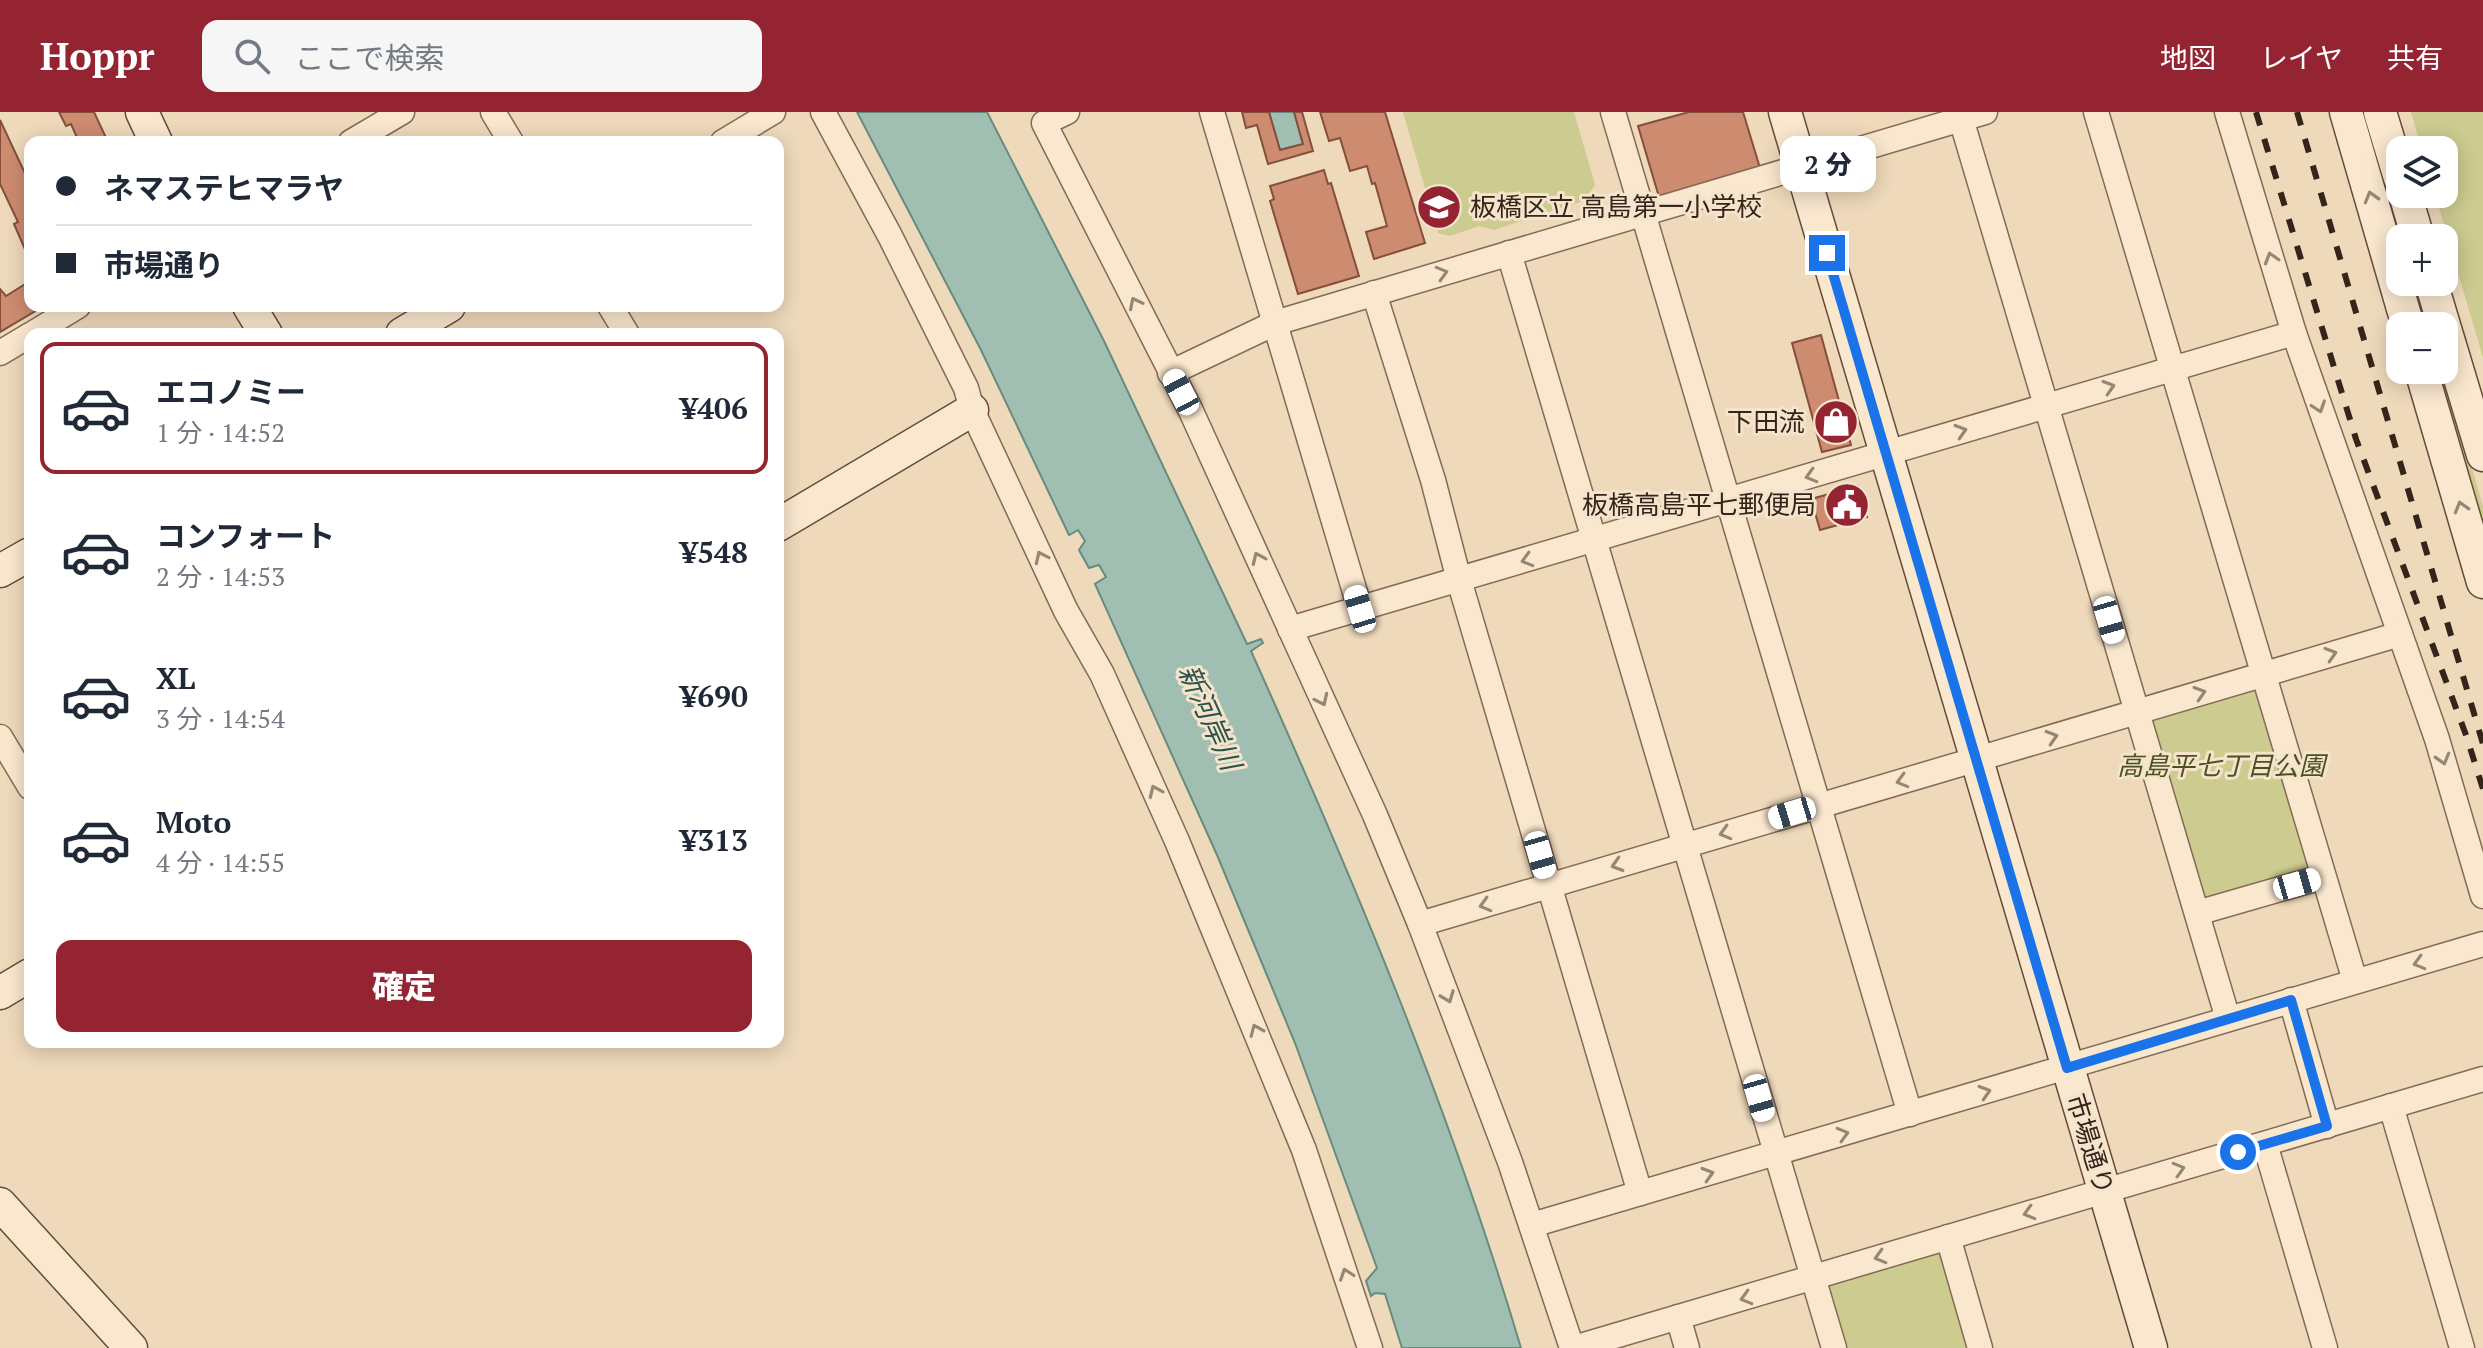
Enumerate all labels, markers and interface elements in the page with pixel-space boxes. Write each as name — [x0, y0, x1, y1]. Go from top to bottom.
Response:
search box — [202, 20, 762, 92]
text: Hoppr — [40, 31, 154, 81]
icon: search — [230, 34, 274, 78]
text: ここで検索 — [294, 38, 444, 78]
text: 地図 — [2160, 39, 2216, 76]
text: レイヤ — [2260, 39, 2343, 76]
text: 共有 — [2387, 39, 2443, 76]
map controls — [2386, 136, 2458, 384]
button: layers — [2386, 136, 2458, 208]
callout: 2 分 — [1779, 137, 1875, 193]
text: 2 分 — [1804, 147, 1852, 181]
text: ネマステヒマラヤ — [104, 168, 344, 208]
school or university icon: 板橋区立 高島第一小学校 — [1415, 183, 1463, 231]
place label: 板橋区立 高島第一小学校 — [1470, 189, 1762, 223]
one-way arrow — [2364, 191, 2380, 205]
button: + — [2386, 224, 2458, 296]
route end — [1809, 235, 1845, 271]
text: 市場通り — [104, 245, 224, 285]
one-way arrow — [2264, 252, 2280, 265]
one-way arrow — [1434, 266, 1448, 282]
one-way arrow — [1130, 297, 1145, 311]
button: − — [2386, 312, 2458, 384]
car — [1159, 365, 1203, 419]
icon: car — [60, 372, 132, 444]
text: エコノミー — [156, 372, 306, 412]
one-way arrow — [2102, 380, 2115, 396]
text: ¥406 — [680, 388, 748, 428]
shop icon: 下田流 — [1812, 398, 1860, 446]
one-way arrow — [2309, 399, 2325, 413]
place label: 下田流 — [1727, 404, 1805, 438]
text: 1 分 · 14:52 — [156, 415, 285, 449]
one-way arrow — [1953, 424, 1967, 440]
one-way arrow — [1805, 467, 1819, 483]
public building icon: 板橋高島平七郵便局 — [1823, 481, 1871, 529]
place label: 板橋高島平七郵便局 — [1582, 487, 1816, 521]
one-way arrow — [2454, 501, 2470, 515]
icon: car — [60, 516, 132, 588]
text: コンフォート — [156, 516, 335, 556]
text: ¥548 — [680, 532, 748, 572]
one-way arrow — [1035, 551, 1051, 566]
one-way arrow — [1520, 551, 1534, 567]
one-way arrow — [1251, 552, 1267, 566]
text: 2 分 · 14:53 — [156, 559, 285, 593]
car — [1342, 583, 1378, 635]
car — [2091, 594, 2127, 646]
one-way arrow — [2324, 647, 2338, 663]
text: XL — [156, 658, 195, 698]
water label: 新河岸川 — [1171, 658, 1251, 778]
icon: car — [60, 660, 132, 732]
text: ¥690 — [680, 676, 748, 716]
one-way arrow — [2192, 686, 2206, 702]
one-way arrow — [1312, 692, 1328, 706]
text: 3 分 · 14:54 — [156, 701, 285, 735]
one-way arrow — [2044, 730, 2058, 746]
park label: 高島平七丁目公園 — [2117, 748, 2329, 782]
one-way arrow — [2434, 752, 2450, 766]
one-way arrow — [1896, 772, 1909, 788]
one-way arrow — [1148, 784, 1164, 799]
car — [1766, 795, 1818, 831]
text: Moto — [156, 802, 231, 842]
icon: car — [60, 804, 132, 876]
text: ¥313 — [680, 820, 748, 860]
one-way arrow — [1719, 824, 1733, 840]
car — [1522, 829, 1558, 881]
text: 4 分 · 14:55 — [156, 845, 285, 879]
one-way arrow — [1611, 856, 1625, 872]
car — [2271, 866, 2323, 902]
one-way arrow — [1478, 896, 1492, 912]
button: 確定 — [56, 940, 752, 1032]
one-way arrow — [2412, 954, 2426, 970]
one-way arrow — [1438, 989, 1455, 1003]
one-way arrow — [1250, 1024, 1266, 1038]
car — [1741, 1072, 1777, 1124]
one-way arrow — [1978, 1085, 1992, 1101]
street label: 市場通り — [2059, 1089, 2122, 1198]
one-way arrow — [1835, 1127, 1849, 1143]
route start — [2220, 1134, 2256, 1170]
one-way arrow — [2172, 1162, 2186, 1178]
one-way arrow — [1700, 1167, 1714, 1183]
one-way arrow — [2023, 1204, 2037, 1220]
one-way arrow — [1874, 1248, 1888, 1264]
one-way arrow — [1340, 1267, 1356, 1281]
one-way arrow — [1739, 1289, 1753, 1305]

